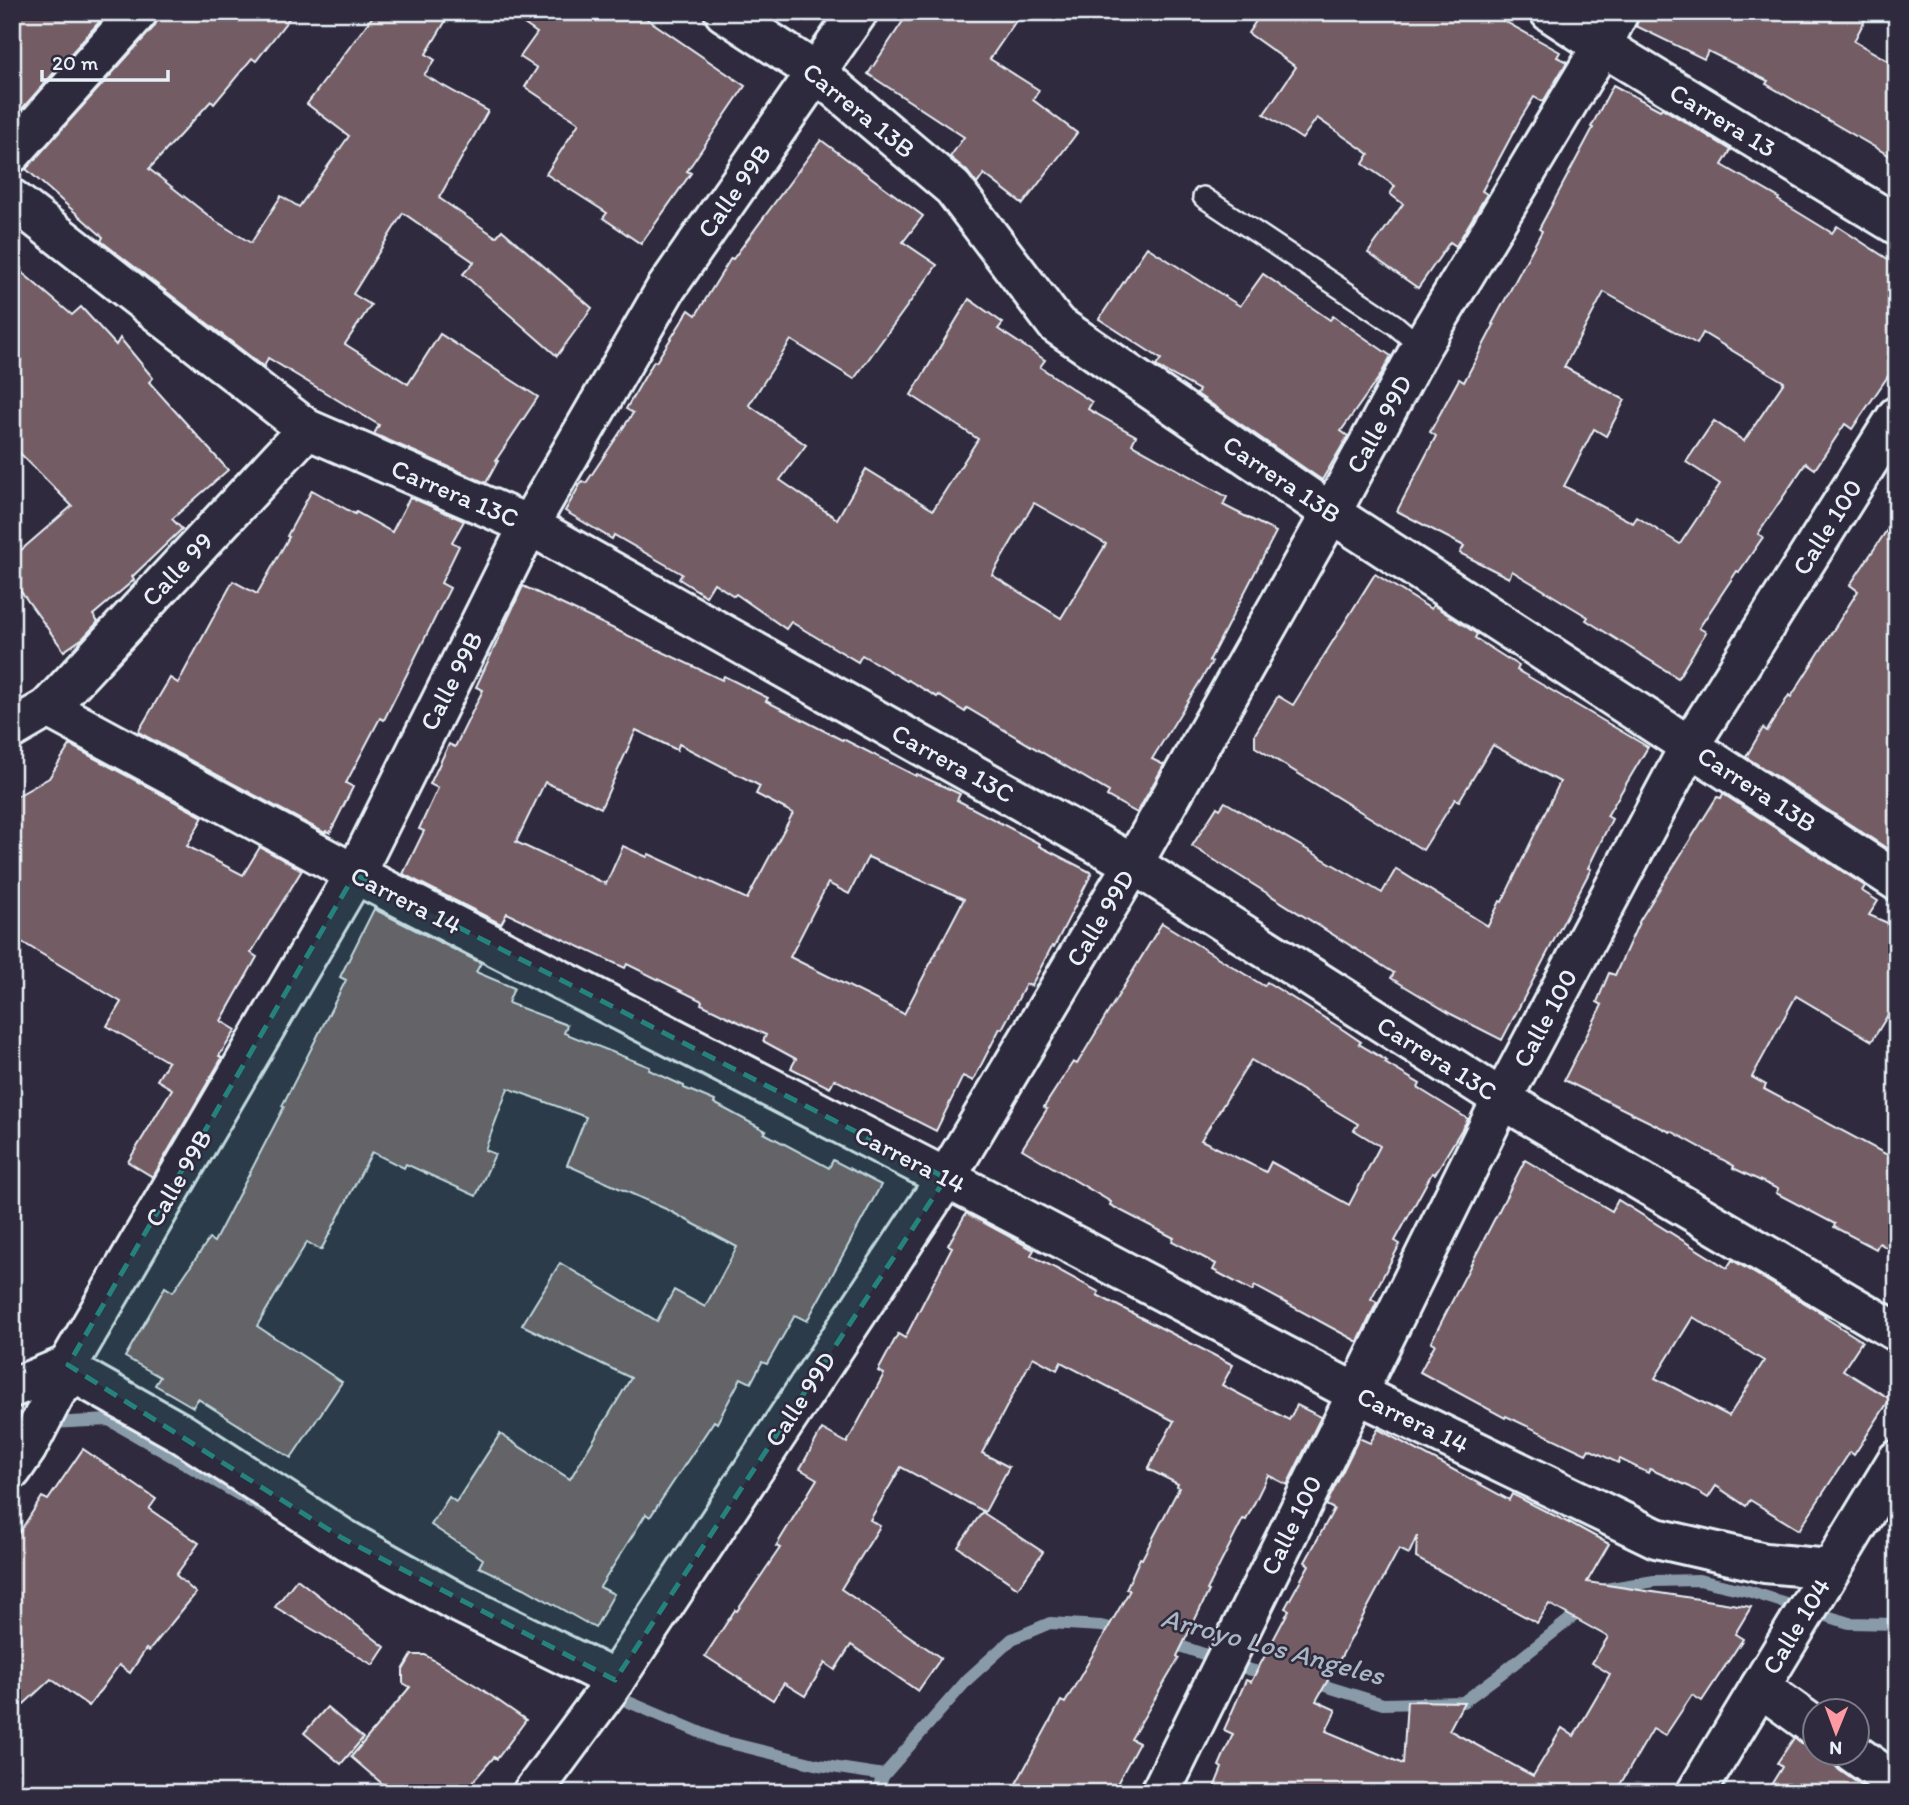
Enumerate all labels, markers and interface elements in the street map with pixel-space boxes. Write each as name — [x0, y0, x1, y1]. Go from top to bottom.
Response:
scale bar — [42, 38, 168, 82]
text: 20 m — [52, 50, 99, 75]
street label: Carrera 13B — [796, 55, 922, 165]
street label: Carrera 13 — [1664, 76, 1782, 164]
street label: Calle 99B — [690, 138, 778, 244]
street label: Calle 99D — [1339, 369, 1419, 479]
street label: Carrera 13B — [1217, 428, 1347, 530]
street label: Carrera 13C — [386, 452, 524, 534]
street label: Calle 100 — [1785, 473, 1869, 581]
street label: Calle 99 — [134, 525, 220, 613]
street label: Calle 99B — [412, 626, 490, 736]
street label: Carrera 13C — [886, 716, 1020, 810]
street label: Carrera 13B — [1691, 739, 1823, 839]
street label: Carrera 14 — [345, 858, 467, 942]
street label: Calle 99D — [1059, 864, 1141, 972]
street label: Calle 100 — [1506, 963, 1584, 1073]
street label: Carrera 13C — [1371, 1009, 1503, 1107]
street label: Carrera 14 — [849, 1117, 971, 1201]
street label: Calle 99B — [137, 1124, 219, 1232]
street label: Calle 99D — [757, 1345, 843, 1453]
street label: Carrera 14 — [1352, 1379, 1474, 1461]
street label: Calle 100 — [1253, 1470, 1329, 1580]
street label: Calle 104 — [1755, 1572, 1837, 1680]
water label: Arroyo Los Angeles — [1158, 1600, 1390, 1692]
north arrow — [1800, 1696, 1870, 1766]
text: N — [1829, 1737, 1842, 1760]

